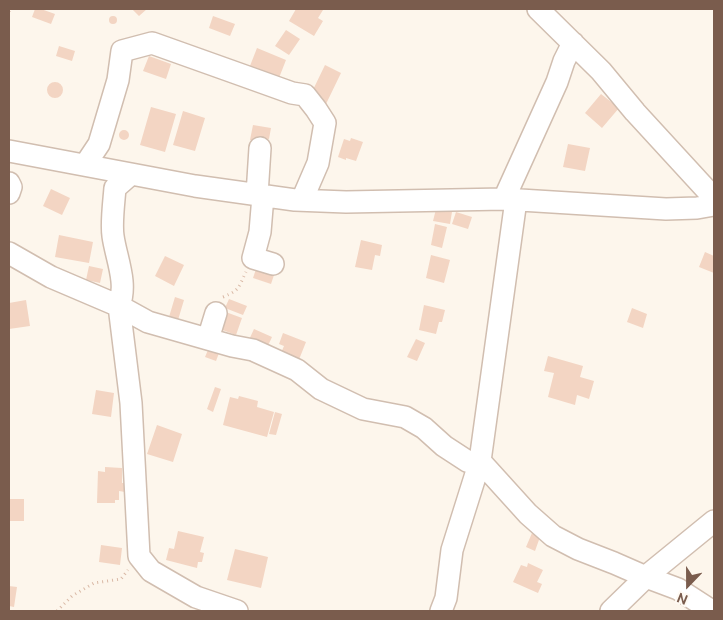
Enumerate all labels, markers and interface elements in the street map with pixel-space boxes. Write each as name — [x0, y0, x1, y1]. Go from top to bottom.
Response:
north arrow — [663, 560, 713, 610]
text: N — [675, 590, 690, 608]

